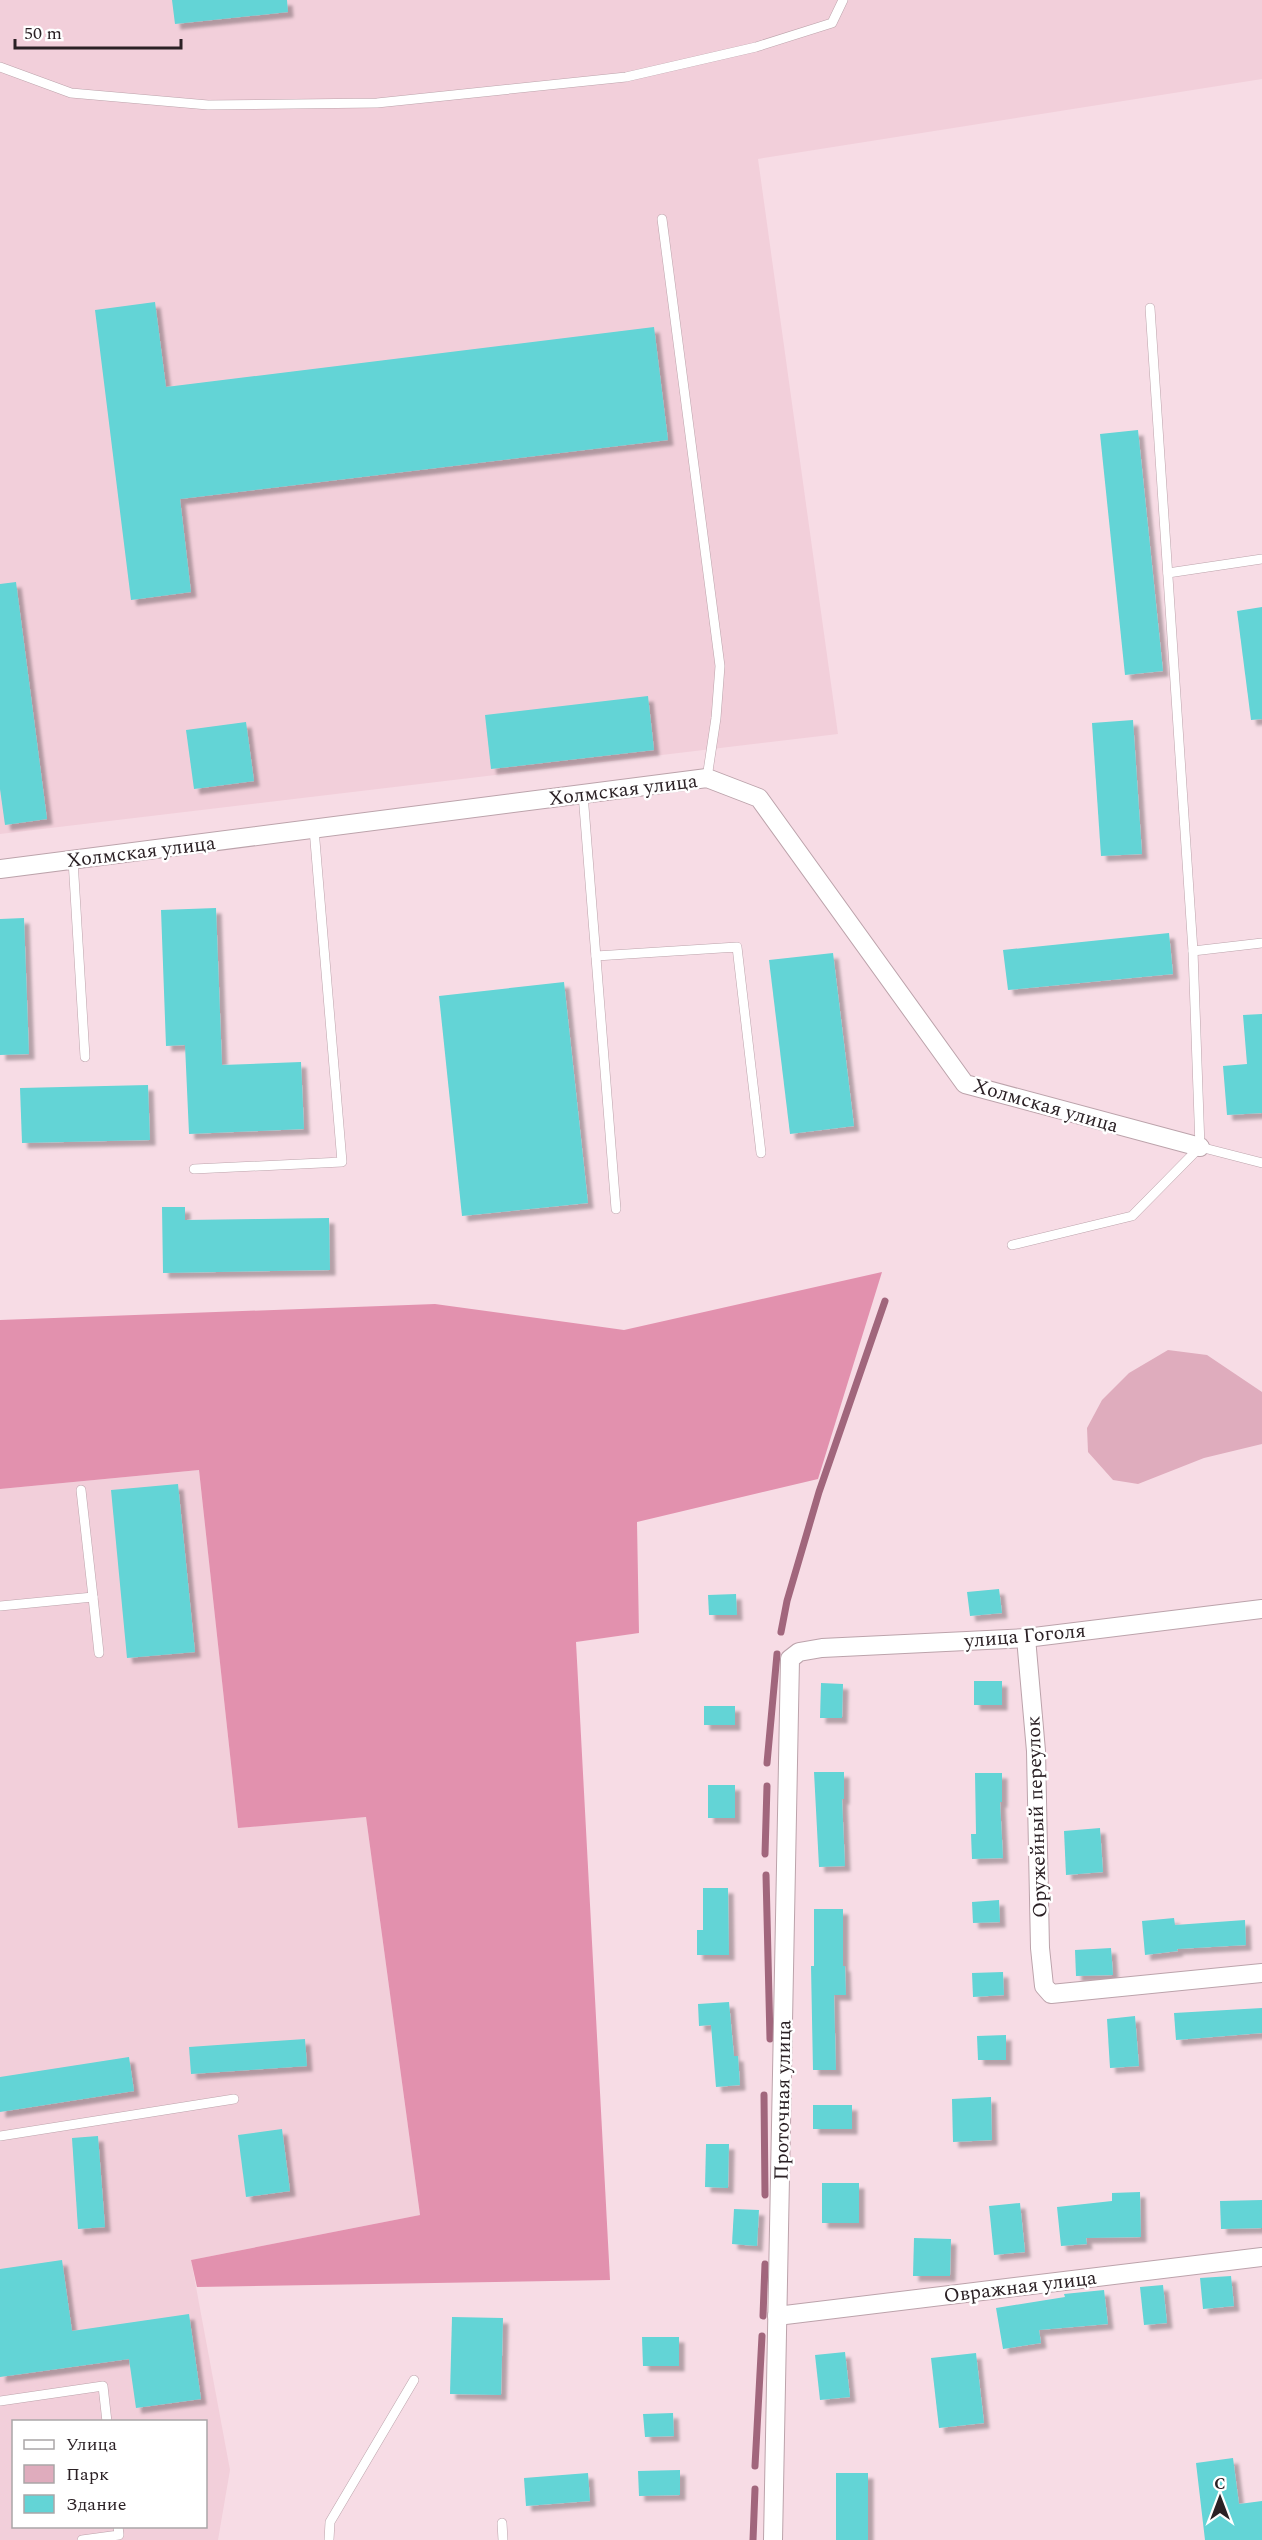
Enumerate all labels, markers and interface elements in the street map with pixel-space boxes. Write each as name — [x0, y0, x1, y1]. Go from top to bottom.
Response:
scale bar — [15, 12, 182, 50]
text: 50 m — [24, 20, 62, 47]
street label: Холмская улица — [547, 766, 700, 814]
street label: Холмская улица — [65, 828, 218, 876]
street label: Холмская улица — [970, 1071, 1122, 1141]
street label: улица Гоголя — [962, 1616, 1087, 1656]
street label: Оружейный переулок — [1018, 1715, 1056, 1919]
street label: Проточная улица — [767, 2019, 799, 2181]
street label: Овражная улица — [942, 2263, 1099, 2311]
legend — [12, 2420, 207, 2528]
text: Улица — [66, 2431, 117, 2458]
text: Парк — [66, 2461, 109, 2488]
north arrow — [1190, 2468, 1250, 2528]
text: С — [1214, 2472, 1226, 2496]
text: Здание — [66, 2491, 126, 2518]

